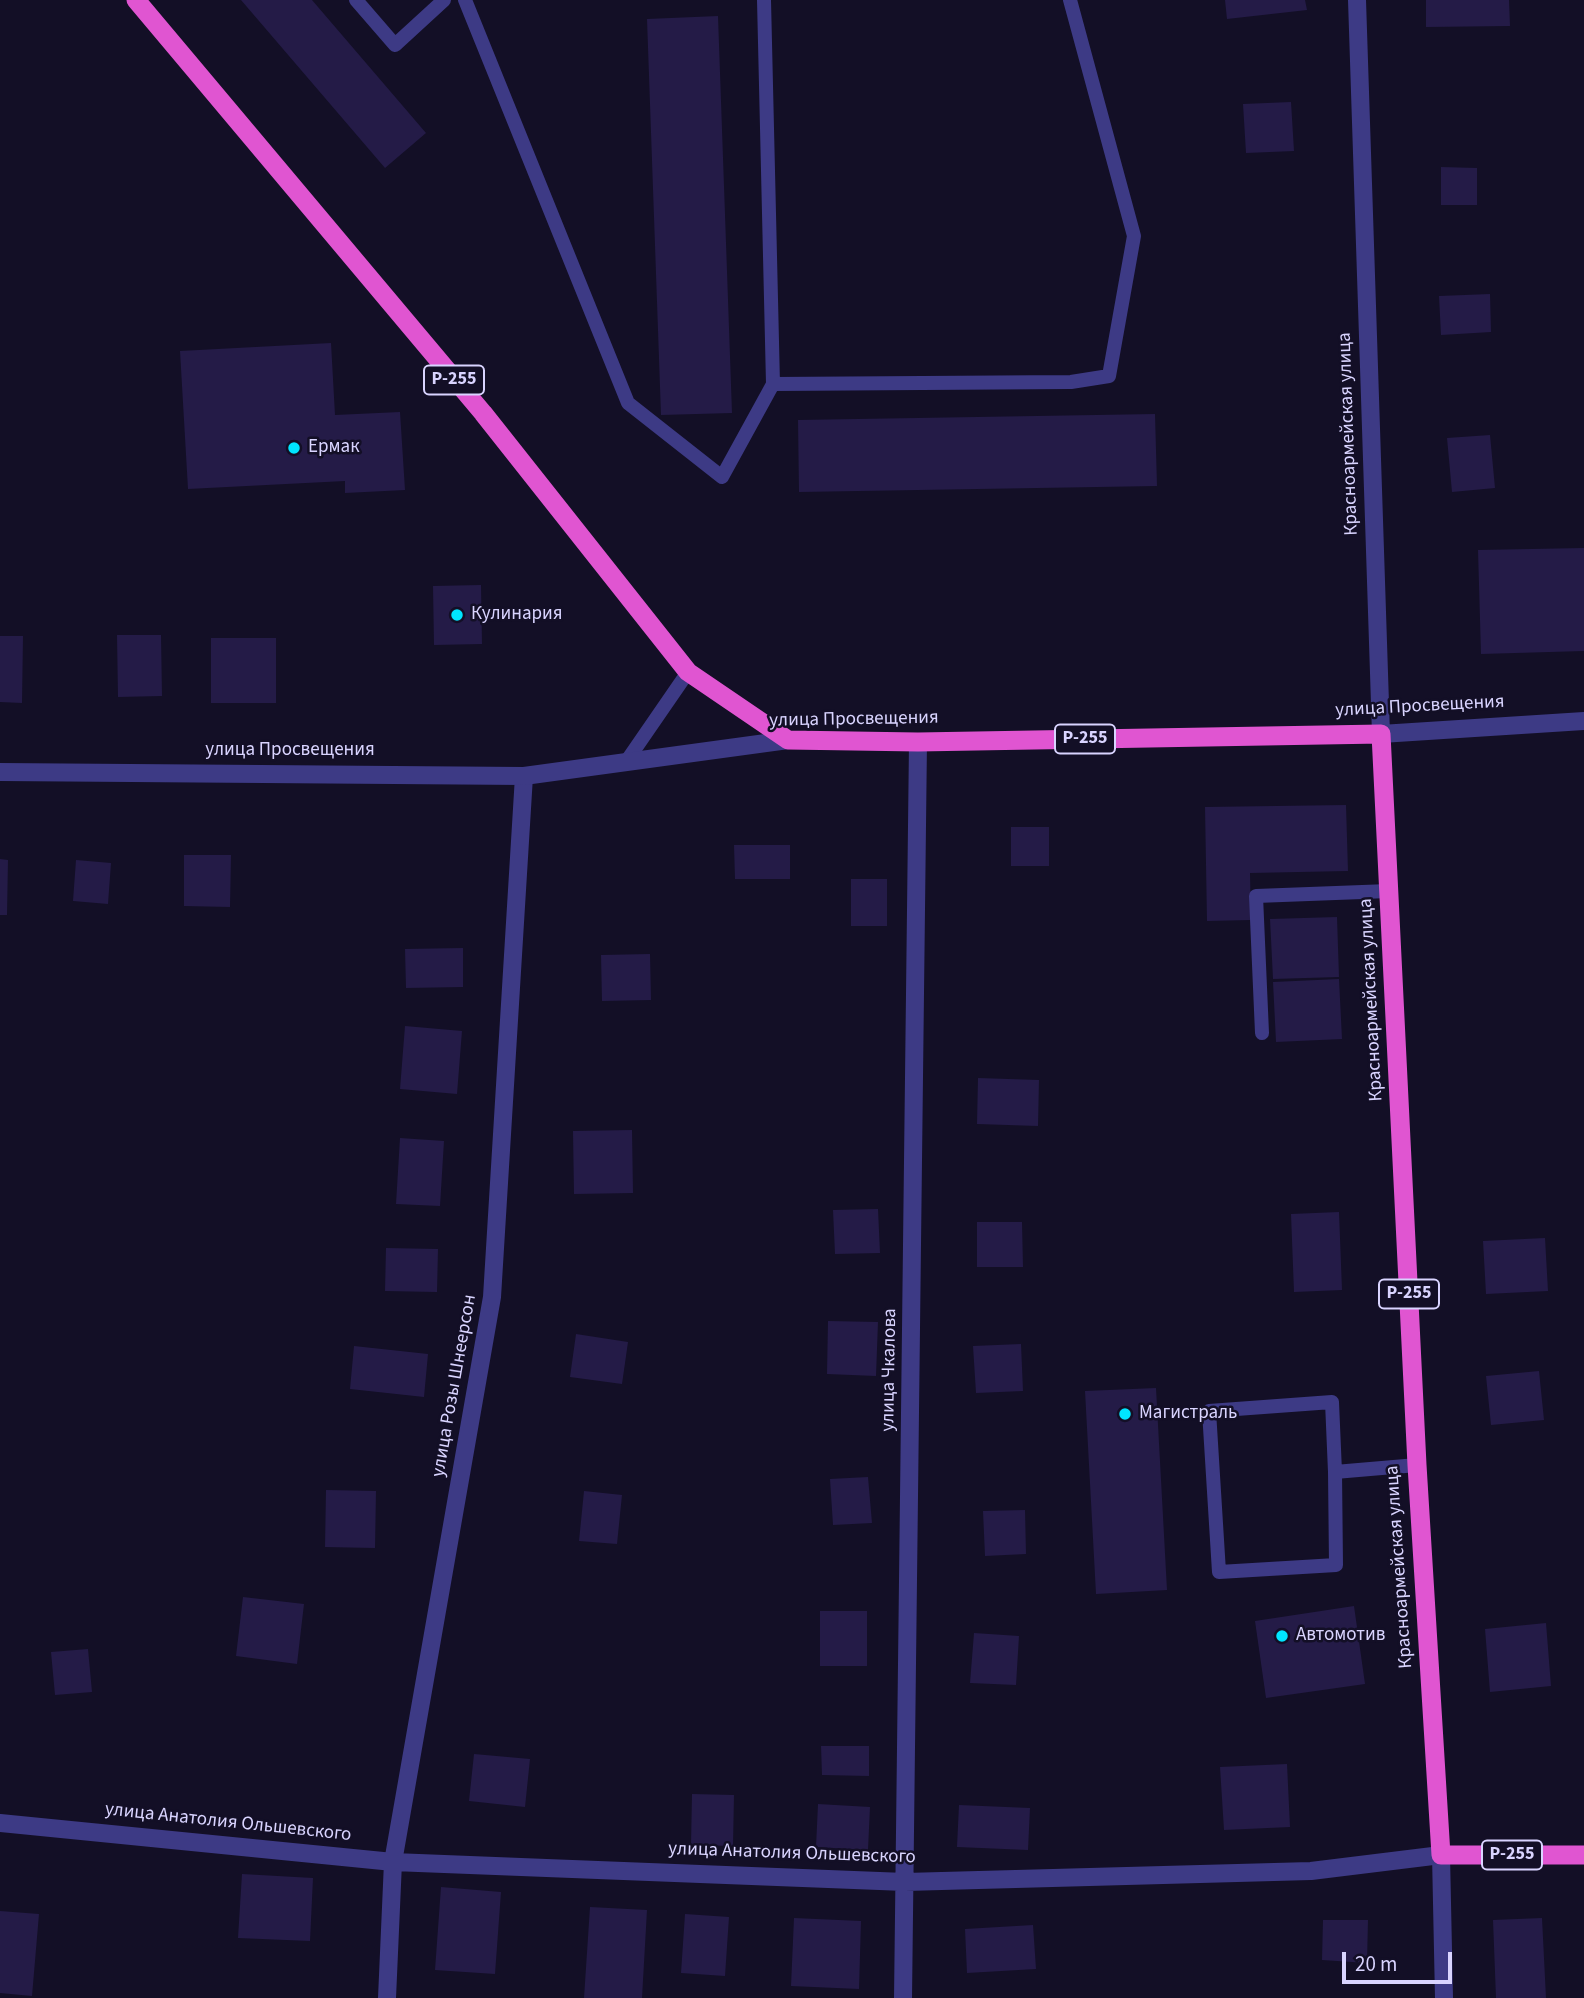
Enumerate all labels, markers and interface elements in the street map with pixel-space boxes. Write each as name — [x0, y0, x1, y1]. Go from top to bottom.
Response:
street label: Красноармейская улица — [1334, 332, 1364, 536]
road number: Р-255 — [424, 366, 484, 394]
place label: Ермак — [308, 437, 360, 459]
marker: Ермак — [286, 440, 302, 456]
place label: Кулинария — [471, 604, 563, 626]
marker: Кулинария — [449, 607, 465, 623]
street label: улица Просвещения — [1335, 691, 1505, 723]
street label: улица Просвещения — [769, 707, 939, 733]
road number: Р-255 — [1055, 724, 1115, 754]
street label: улица Просвещения — [205, 740, 375, 762]
street label: Красноармейская улица — [1355, 898, 1389, 1102]
road number: Р-255 — [1379, 1280, 1439, 1308]
street label: улица Розы Шнеерсон — [428, 1293, 482, 1479]
street label: улица Чкалова — [878, 1308, 902, 1432]
place label: Магистраль — [1139, 1403, 1237, 1425]
marker: Магистраль — [1117, 1406, 1133, 1422]
street label: Красноармейская улица — [1382, 1465, 1418, 1669]
place label: Автомотив — [1296, 1625, 1385, 1647]
marker: Автомотив — [1274, 1628, 1290, 1644]
street label: улица Анатолия Ольшевского — [104, 1799, 352, 1847]
street label: улица Анатолия Ольшевского — [668, 1838, 916, 1870]
road number: Р-255 — [1482, 1840, 1542, 1870]
scale bar — [1346, 1938, 1456, 1982]
text: 20 m — [1355, 1949, 1397, 1979]

